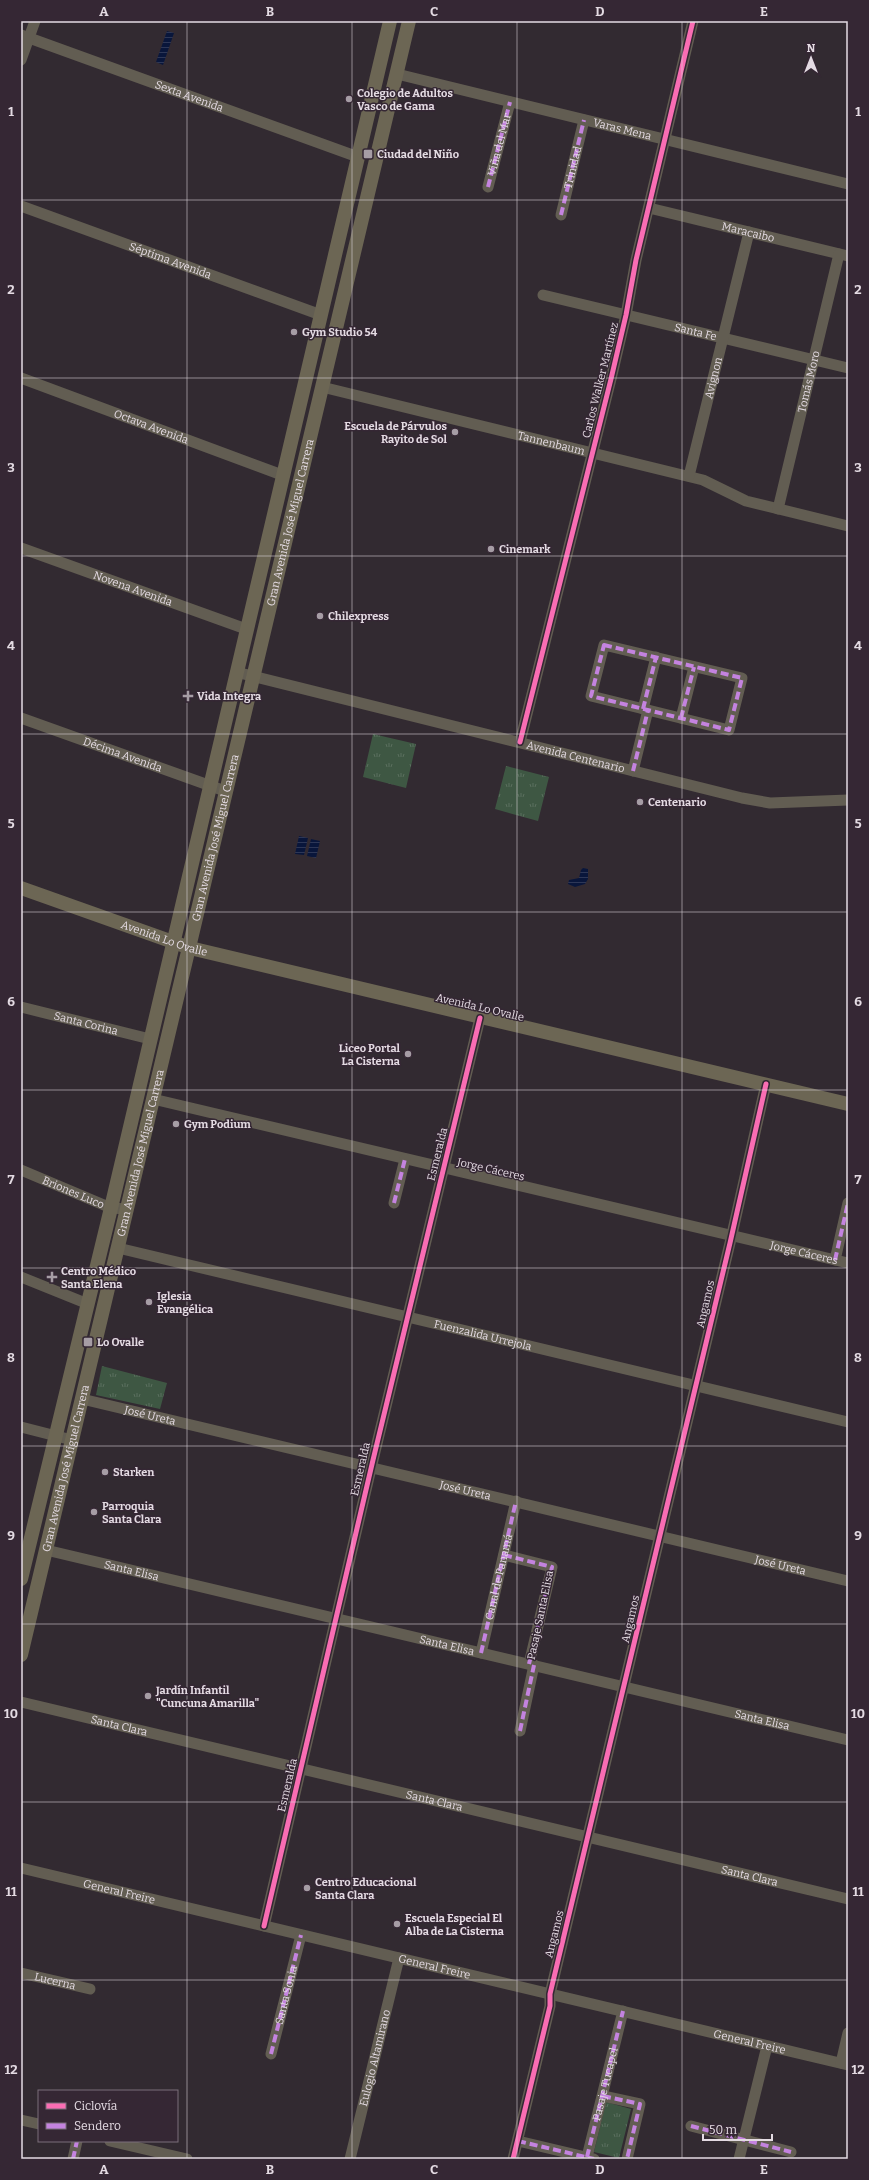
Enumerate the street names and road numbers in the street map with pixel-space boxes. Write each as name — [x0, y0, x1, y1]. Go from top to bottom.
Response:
street label: Sexta Avenida — [153, 78, 225, 115]
street label: Viña del Mar — [485, 112, 514, 177]
street label: Varas Mena — [592, 116, 653, 143]
street label: Trinidad — [562, 144, 585, 190]
street label: Maracaibo — [720, 220, 776, 245]
street label: Séptima Avenida — [127, 240, 213, 282]
street label: Carlos Walker Martínez — [580, 321, 621, 439]
street label: Santa Fe — [673, 321, 718, 343]
street label: Tomás Moro — [795, 350, 823, 414]
street label: Avignon — [702, 356, 725, 400]
street label: Octava Avenida — [112, 407, 190, 447]
street label: Tannenbaum — [516, 429, 586, 458]
street label: Gran Avenida José Miguel Carrera — [264, 438, 317, 607]
street label: Novena Avenida — [92, 569, 174, 609]
street label: Décima Avenida — [81, 735, 164, 775]
street label: Avenida Centenario — [525, 739, 626, 776]
street label: Gran Avenida José Miguel Carrera — [189, 753, 242, 923]
street label: Avenida Lo Ovalle — [119, 918, 209, 959]
street label: Avenida Lo Ovalle — [435, 991, 525, 1024]
street label: Santa Corina — [53, 1009, 119, 1038]
street label: Gran Avenida José Miguel Carrera — [115, 1068, 167, 1238]
street label: Esmeralda — [425, 1126, 450, 1182]
street label: Jorge Cáceres — [455, 1155, 526, 1184]
street label: Briones Luco — [40, 1174, 106, 1211]
street label: Jorge Cáceres — [768, 1239, 839, 1267]
street label: Angamos — [694, 1279, 717, 1329]
street label: Fuenzalida Urrejola — [432, 1318, 533, 1353]
street label: Gran Avenida José Miguel Carrera — [40, 1383, 92, 1553]
street label: José Ureta — [122, 1403, 177, 1428]
street label: Esmeralda — [348, 1441, 373, 1497]
street label: José Ureta — [437, 1478, 492, 1503]
street label: Canal de Panamá — [483, 1533, 515, 1621]
street label: José Ureta — [753, 1553, 807, 1578]
street label: Santa Elisa — [103, 1558, 160, 1584]
street label: Pasaje Santa Elisa — [525, 1569, 556, 1661]
street label: Angamos — [619, 1594, 642, 1644]
street label: Santa Elisa — [418, 1633, 476, 1658]
street label: Santa Elisa — [733, 1707, 791, 1733]
street label: Santa Clara — [89, 1713, 149, 1739]
street label: Esmeralda — [275, 1757, 300, 1813]
street label: Santa Clara — [405, 1788, 464, 1814]
street label: Santa Clara — [720, 1863, 779, 1889]
street label: General Freire — [82, 1877, 156, 1907]
street label: Angamos — [542, 1909, 567, 1959]
street label: General Freire — [397, 1952, 472, 1982]
street label: Santa Sonia — [273, 1964, 300, 2026]
street label: Lucerna — [33, 1970, 77, 1992]
street label: Eulogio Altamirano — [357, 2008, 393, 2108]
street label: General Freire — [712, 2027, 787, 2057]
street label: Pasaje Tucapel — [590, 2046, 621, 2122]

